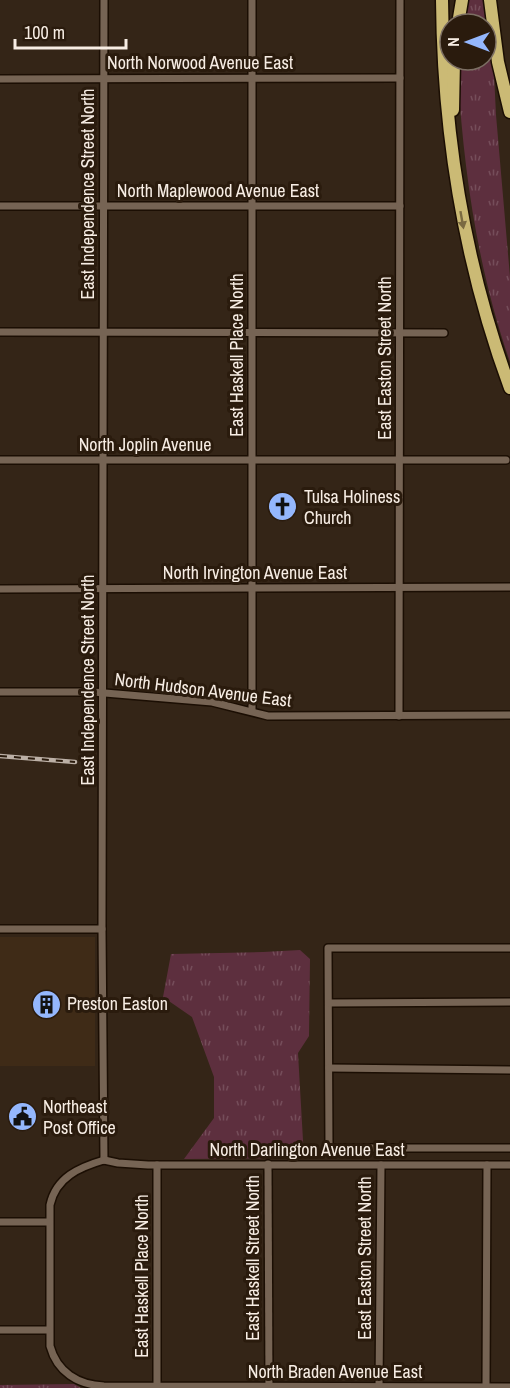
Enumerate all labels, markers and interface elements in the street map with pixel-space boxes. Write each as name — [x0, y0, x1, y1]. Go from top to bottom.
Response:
scale bar — [15, 12, 126, 50]
north arrow — [438, 12, 498, 72]
text: 100 m — [24, 20, 65, 45]
text: N — [442, 37, 464, 47]
street label: North Norwood Avenue East — [107, 50, 293, 75]
street label: East Independence Street North — [75, 89, 100, 299]
street label: North Maplewood Avenue East — [117, 178, 319, 203]
one-way arrow — [458, 211, 467, 230]
street label: East Haskell Place North — [224, 273, 249, 437]
street label: East Easton Street North — [372, 276, 397, 440]
street label: North Joplin Avenue — [79, 432, 211, 457]
place label: Tulsa Holiness Church — [304, 484, 400, 530]
church icon: Tulsa Holiness Church — [267, 491, 299, 523]
street label: North Irvington Avenue East — [163, 560, 347, 585]
street label: East Independence Street North — [75, 575, 100, 785]
street label: North Hudson Avenue East — [113, 666, 293, 713]
building icon: Preston Easton — [30, 988, 62, 1020]
place label: Preston Easton — [67, 991, 168, 1016]
place label: Northeast Post Office — [43, 1094, 116, 1140]
public building icon: Northeast Post Office — [6, 1101, 38, 1133]
street label: North Darlington Avenue East — [209, 1137, 405, 1162]
street label: East Haskell Street North — [240, 1175, 265, 1341]
street label: East Easton Street North — [352, 1176, 377, 1340]
street label: East Haskell Place North — [129, 1194, 154, 1358]
street label: North Braden Avenue East — [248, 1359, 422, 1384]

